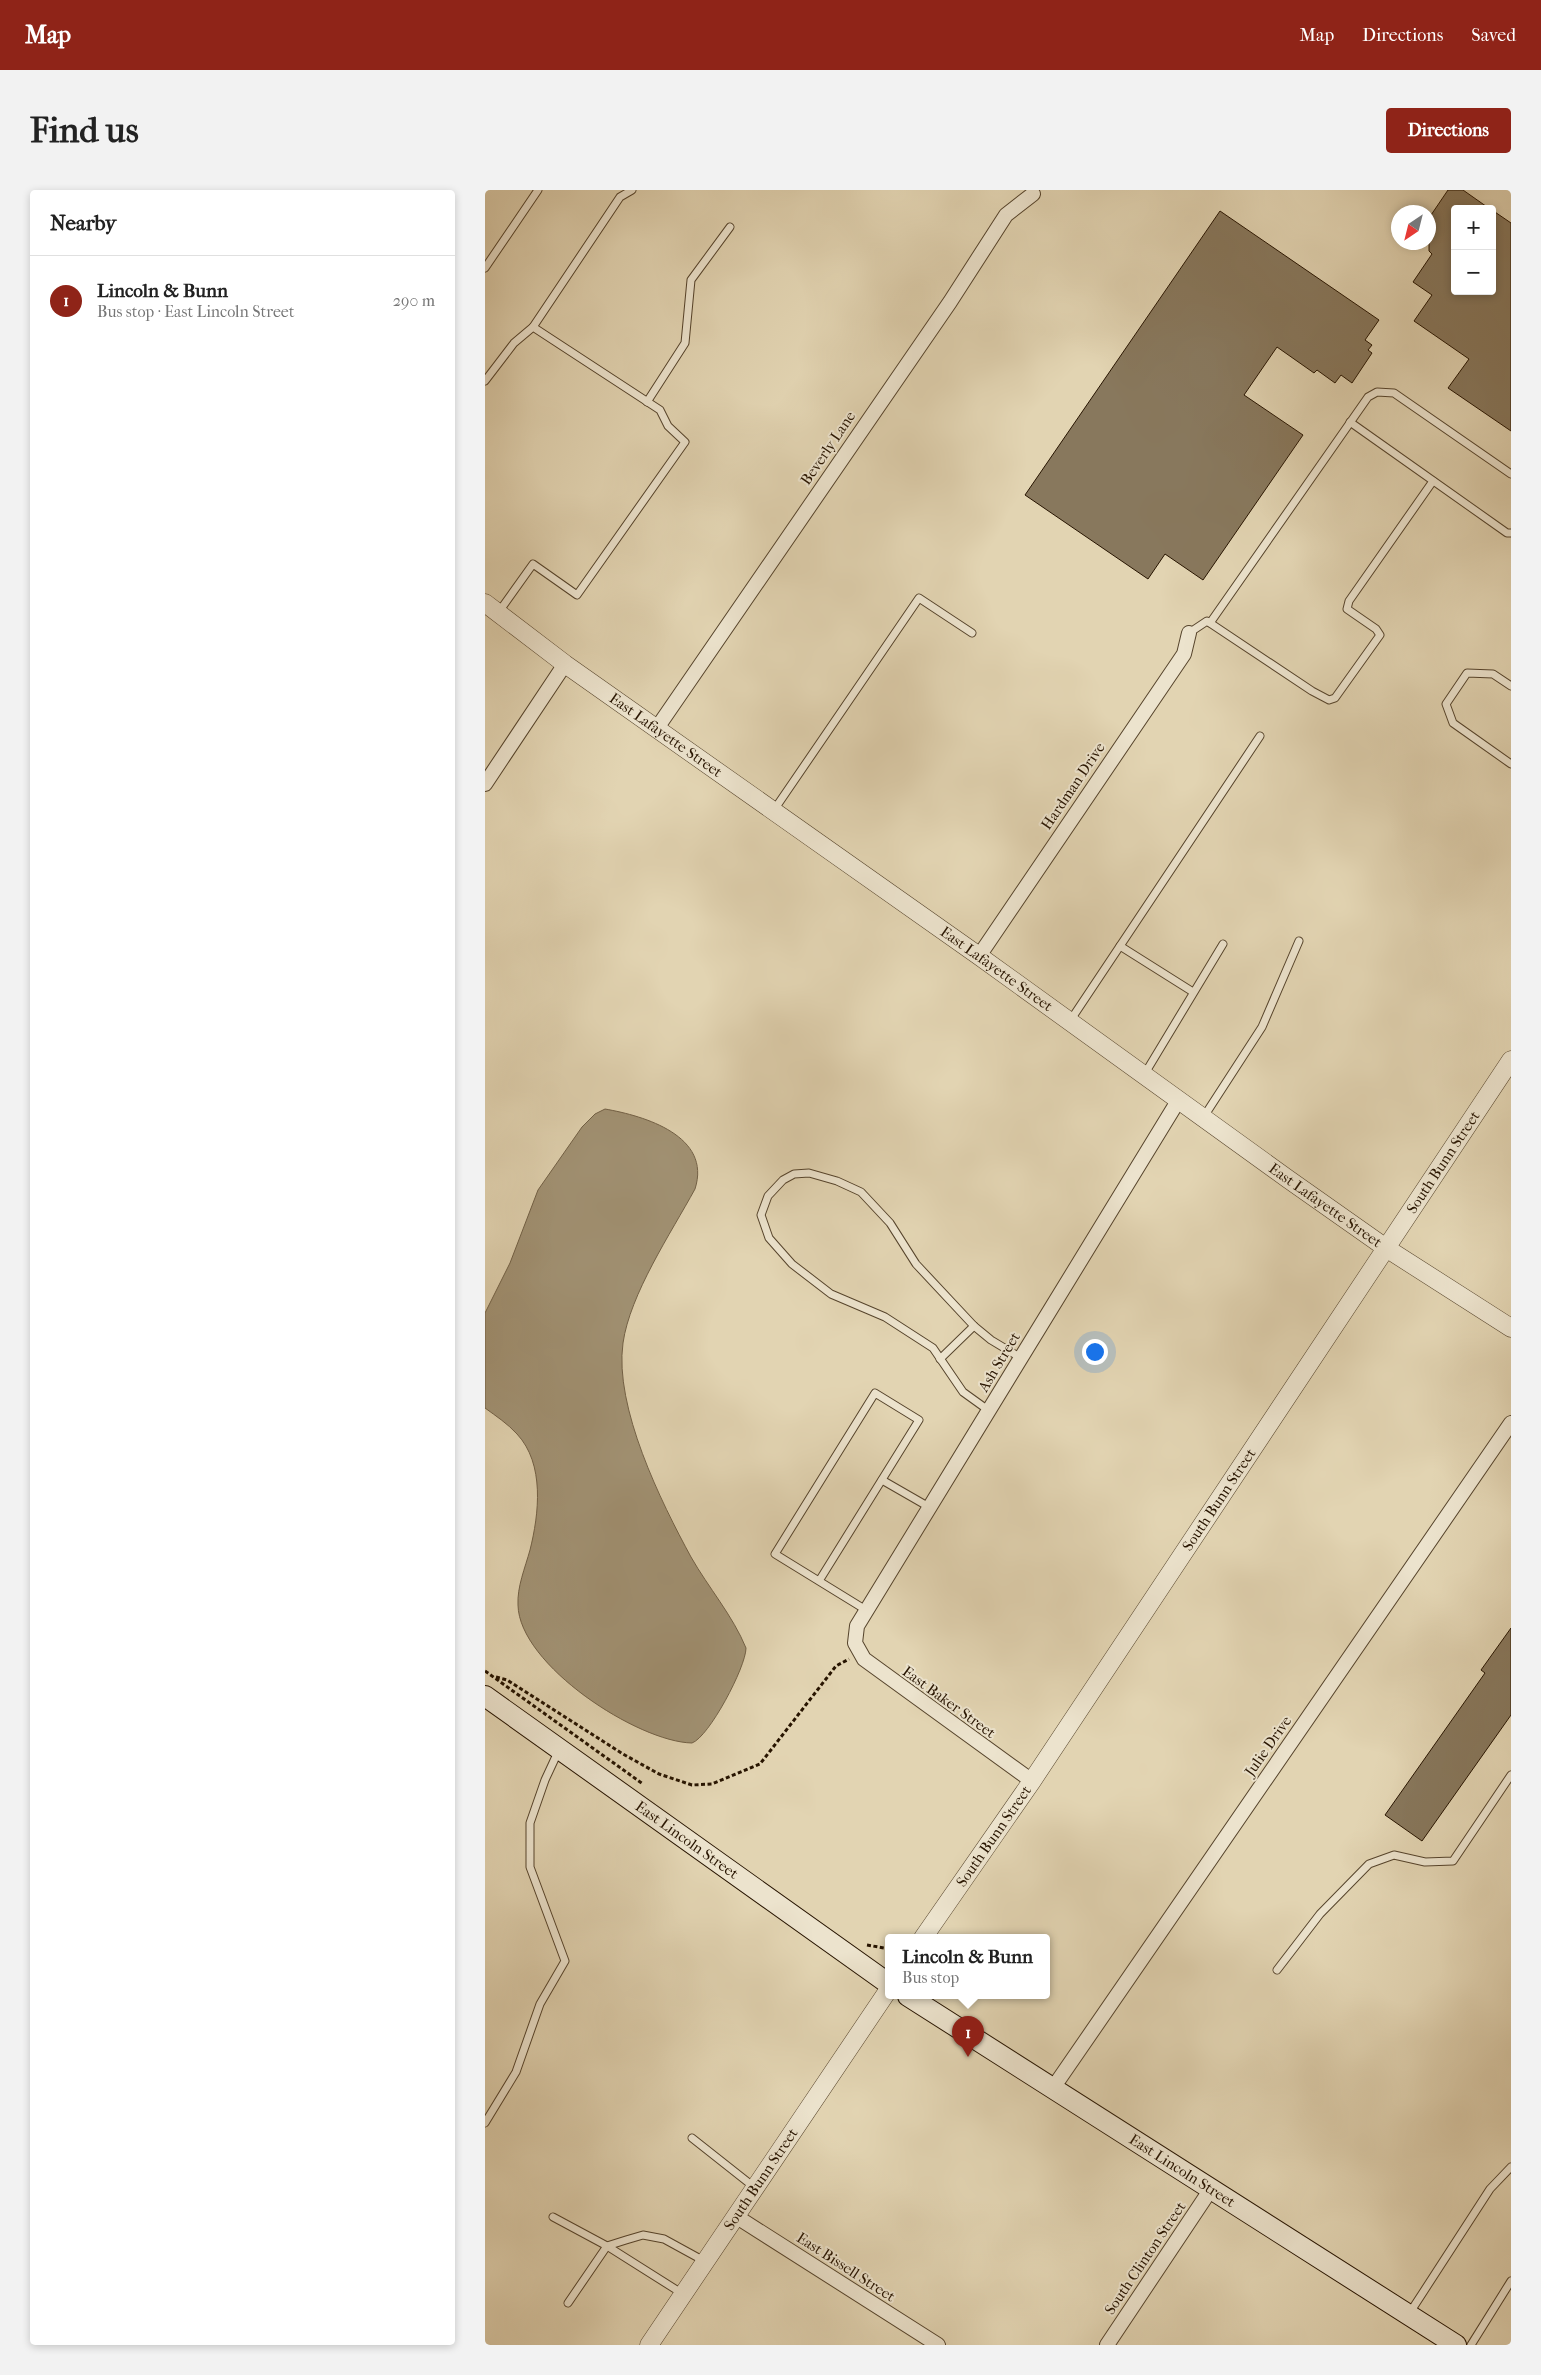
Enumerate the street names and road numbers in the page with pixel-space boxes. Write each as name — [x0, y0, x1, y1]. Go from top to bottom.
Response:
street label: Beverly Lane — [797, 407, 860, 488]
street label: East Lafayette Street — [606, 689, 726, 781]
street label: Hardman Drive — [1037, 739, 1109, 833]
street label: East Lafayette Street — [937, 923, 1057, 1016]
street label: South Bunn Street — [1403, 1107, 1484, 1217]
street label: East Lafayette Street — [1265, 1159, 1386, 1252]
street label: Ash Street — [974, 1328, 1024, 1396]
street label: South Bunn Street — [1178, 1444, 1260, 1554]
street label: East Baker Street — [899, 1662, 1000, 1742]
street label: Julie Drive — [1240, 1712, 1296, 1781]
street label: South Bunn Street — [952, 1782, 1035, 1890]
street label: East Lincoln Street — [632, 1797, 742, 1883]
street label: South Bunn Street — [720, 2124, 802, 2234]
street label: East Lincoln Street — [1126, 2130, 1239, 2211]
street label: South Clinton Street — [1101, 2198, 1190, 2318]
street label: East Bissell Street — [793, 2228, 899, 2306]

